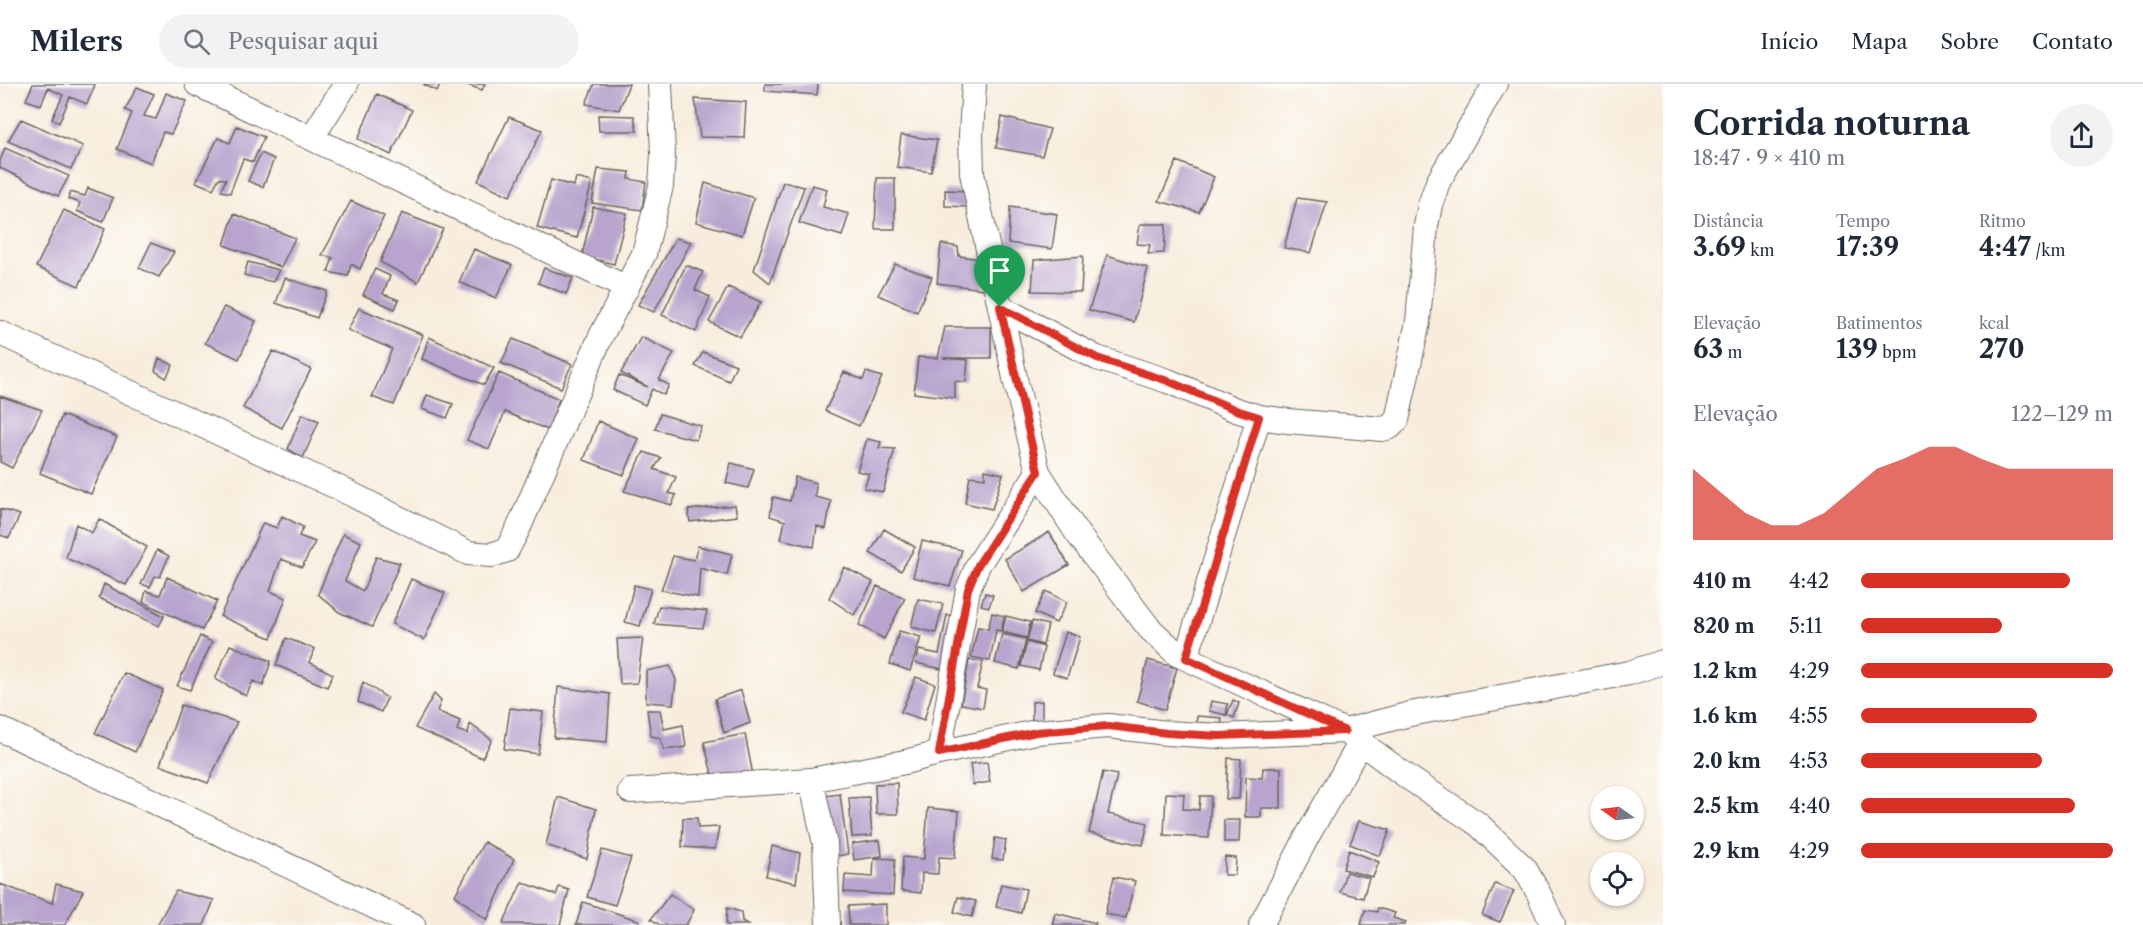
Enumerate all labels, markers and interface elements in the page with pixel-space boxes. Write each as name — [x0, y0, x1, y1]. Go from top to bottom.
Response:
search box — [159, 14, 579, 68]
text: Milers — [30, 24, 123, 58]
icon: search — [180, 25, 213, 58]
text: Pesquisar aqui — [228, 28, 378, 55]
text: Início — [1761, 29, 1818, 54]
text: Mapa — [1851, 29, 1908, 54]
text: Sobre — [1941, 29, 1999, 54]
text: Contato — [2032, 29, 2113, 54]
text: Corrida noturna — [1693, 103, 1970, 144]
button: share — [2050, 104, 2113, 167]
text: 18:47 · 9 × 410 m — [1693, 146, 1845, 170]
text: Distância — [1693, 211, 1764, 231]
text: Tempo — [1836, 211, 1890, 231]
text: Ritmo — [1979, 211, 2026, 231]
text: 3.69 — [1693, 231, 1746, 263]
text: 17:39 — [1836, 231, 1899, 263]
text: 4:47 — [1979, 231, 2031, 263]
text: km — [1746, 240, 1774, 260]
text: /km — [2031, 240, 2065, 260]
pin — [974, 245, 1025, 307]
icon: arrive — [983, 254, 1016, 287]
text: Elevação — [1693, 313, 1761, 333]
text: Batimentos — [1836, 313, 1922, 333]
text: kcal — [1979, 313, 2009, 333]
text: 63 — [1693, 333, 1723, 365]
text: 139 — [1836, 333, 1878, 365]
text: 270 — [1979, 333, 2024, 365]
text: m — [1723, 342, 1742, 362]
text: bpm — [1878, 342, 1917, 362]
text: Elevação — [1693, 402, 1778, 426]
text: 122–129 m — [2011, 402, 2113, 426]
text: 410 m — [1693, 569, 1751, 593]
text: 4:42 — [1789, 569, 1829, 593]
text: 820 m — [1693, 614, 1755, 638]
text: 5:11 — [1789, 614, 1822, 638]
text: 1.2 km — [1693, 659, 1757, 683]
text: 4:29 — [1789, 659, 1829, 683]
text: 1.6 km — [1693, 704, 1758, 728]
text: 4:55 — [1789, 704, 1828, 728]
text: 2.0 km — [1693, 749, 1761, 773]
text: 4:53 — [1789, 749, 1828, 773]
north arrow — [1590, 786, 1644, 840]
map controls — [1590, 786, 1644, 906]
text: 2.5 km — [1693, 794, 1760, 818]
text: 4:40 — [1789, 794, 1830, 818]
text: 2.9 km — [1693, 839, 1760, 863]
text: 4:29 — [1789, 839, 1829, 863]
button: locate — [1590, 852, 1644, 906]

